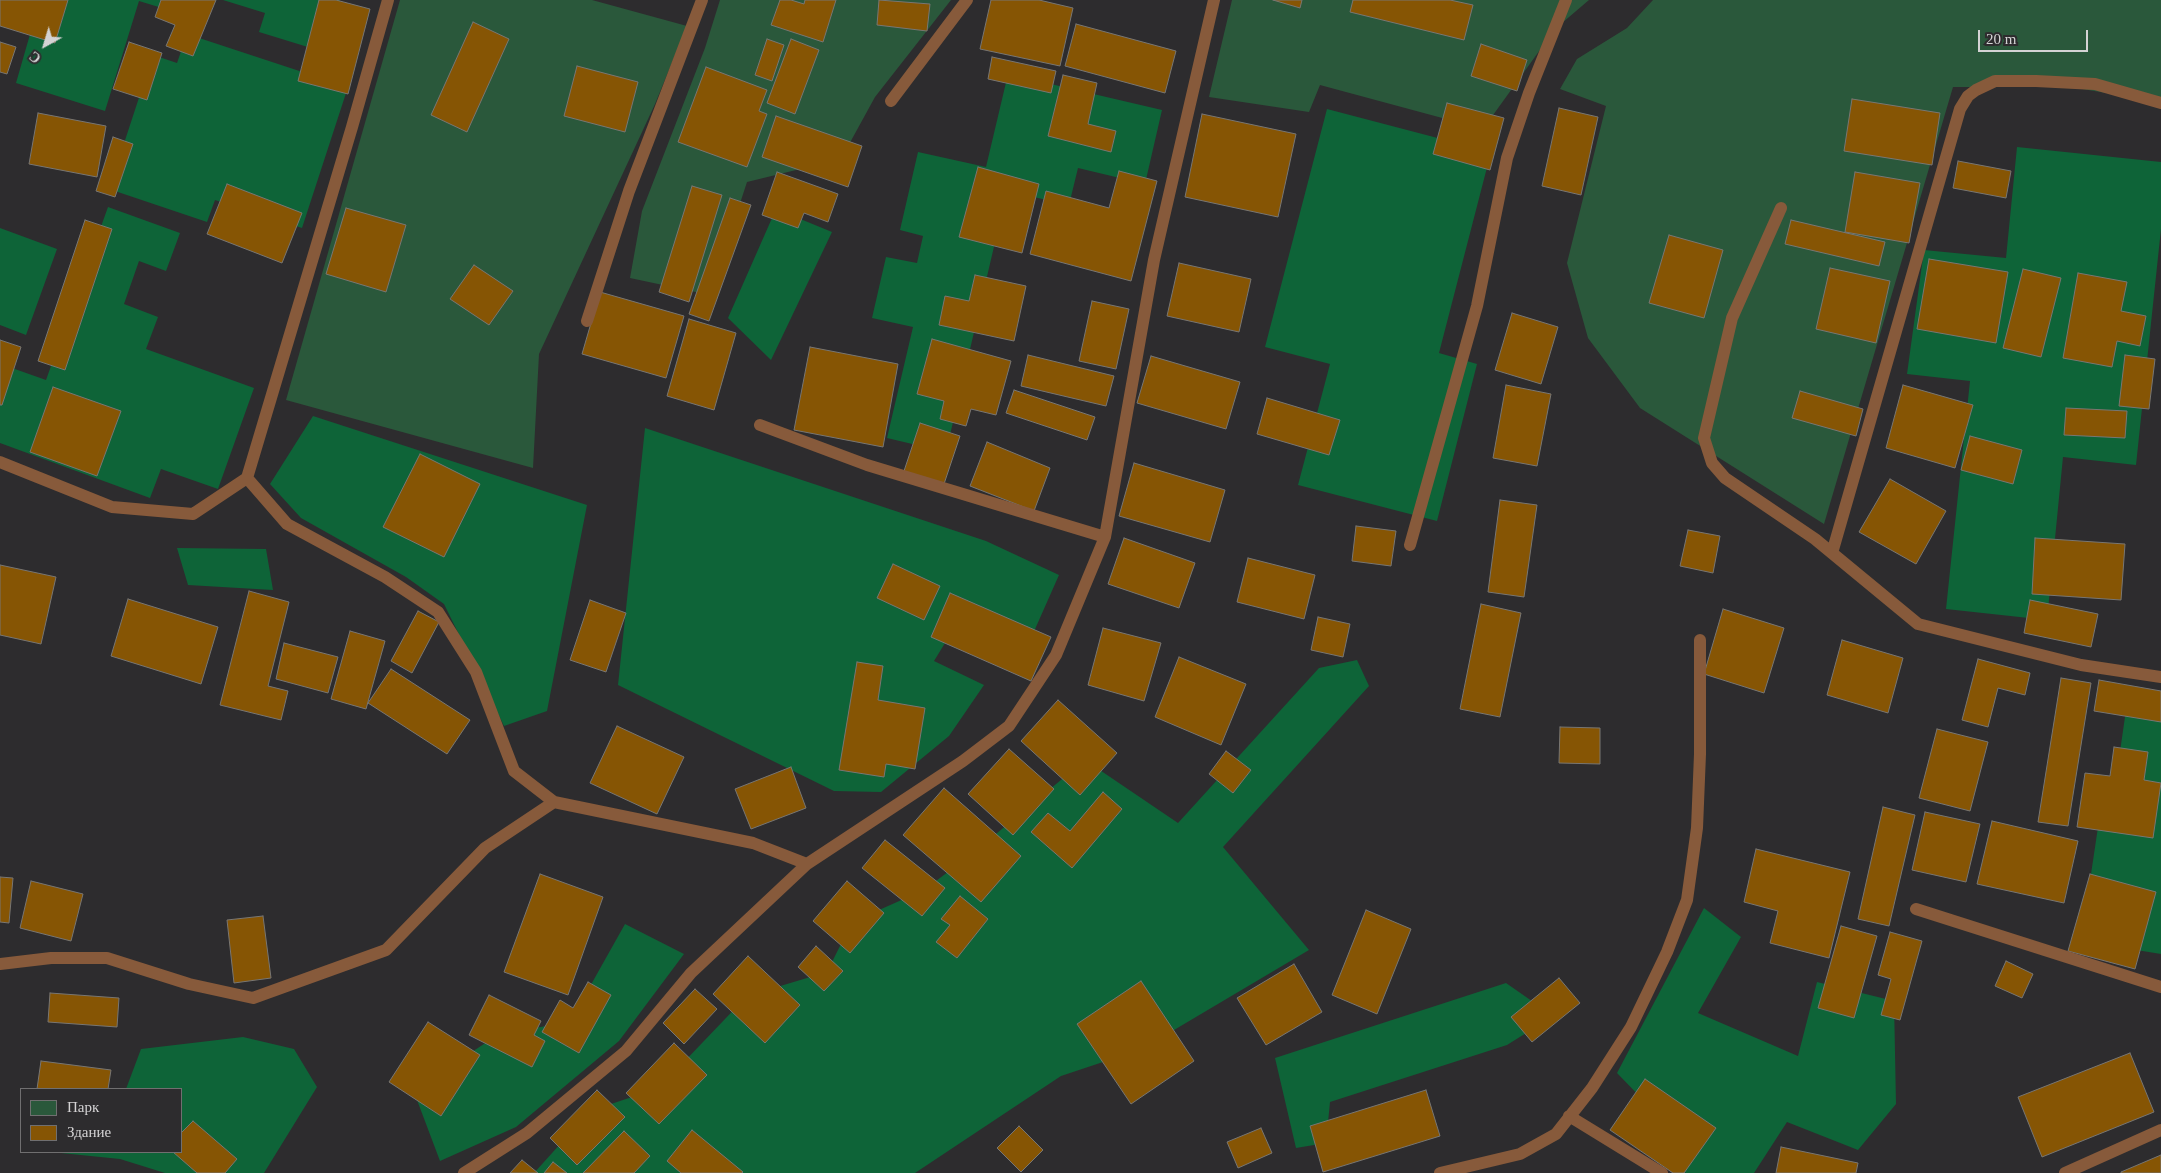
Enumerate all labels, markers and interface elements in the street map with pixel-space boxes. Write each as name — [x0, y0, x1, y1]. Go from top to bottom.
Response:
north arrow — [20, 20, 70, 70]
scale bar — [1981, 20, 2091, 52]
text: 20 m — [1986, 31, 2016, 47]
text: С — [27, 48, 44, 66]
legend — [20, 1088, 182, 1153]
text: Парк — [67, 1099, 99, 1115]
text: Здание — [67, 1124, 111, 1140]

